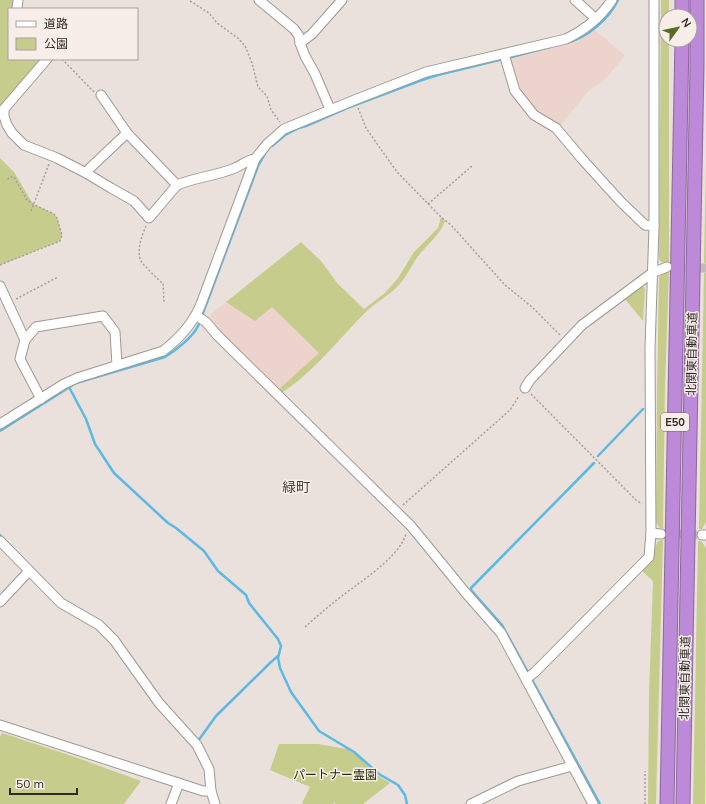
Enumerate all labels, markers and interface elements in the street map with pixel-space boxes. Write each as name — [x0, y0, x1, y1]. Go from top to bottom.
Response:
legend — [8, 8, 138, 60]
north arrow — [658, 8, 698, 48]
text: N — [678, 15, 695, 30]
text: 道路 — [44, 16, 68, 31]
text: 公園 — [44, 36, 68, 51]
street label: 北関東自動車道 — [683, 312, 700, 396]
road number: E50 — [661, 413, 689, 431]
district label: 緑町 — [282, 478, 310, 496]
street label: 北関東自動車道 — [676, 636, 693, 720]
park label: パートナー霊園 — [293, 767, 377, 782]
scale bar — [10, 770, 77, 796]
text: 50 m — [16, 776, 44, 791]

